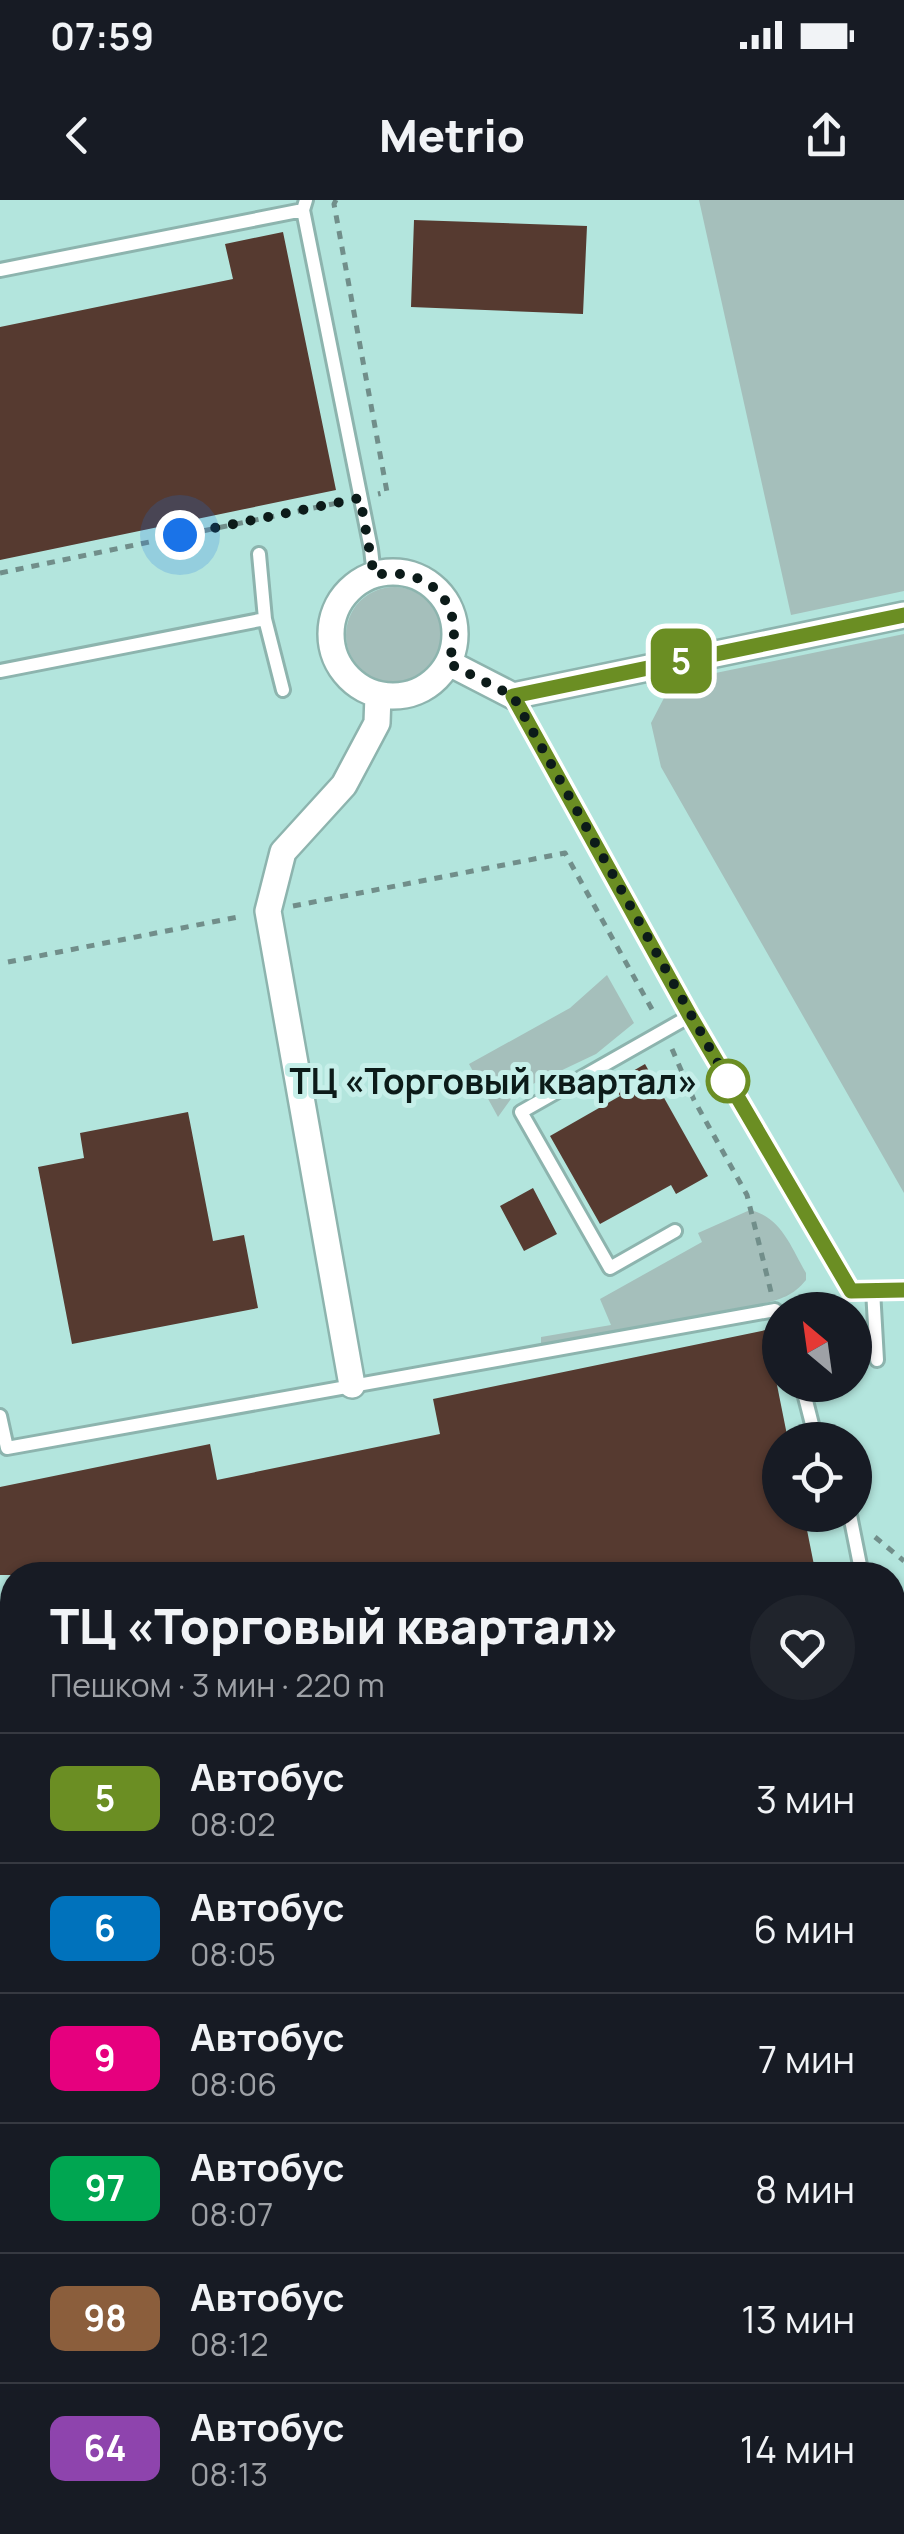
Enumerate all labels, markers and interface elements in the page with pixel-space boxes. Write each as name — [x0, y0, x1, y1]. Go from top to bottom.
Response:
text: 07:59 — [50, 9, 154, 61]
text: Metrio — [379, 104, 525, 166]
icon: back — [50, 108, 105, 163]
icon: share — [799, 108, 854, 163]
your location — [155, 510, 205, 560]
line badge: 5 — [648, 628, 714, 694]
text: 5 — [671, 637, 691, 685]
place label: ТЦ «Торговый квартал» — [289, 1057, 698, 1105]
marker: ТЦ «Торговый квартал» — [707, 1060, 749, 1102]
north arrow — [762, 1292, 872, 1402]
map controls — [762, 1292, 872, 1532]
button: locate — [762, 1422, 872, 1532]
text: ТЦ «Торговый квартал» — [50, 1593, 619, 1658]
button: heart — [750, 1595, 855, 1700]
text: Пешком · 3 мин · 220 m — [50, 1663, 385, 1707]
text: Автобус — [190, 1750, 344, 1802]
text: 3 мин — [756, 1772, 855, 1824]
text: 5 — [95, 1774, 115, 1822]
text: 08:02 — [190, 1802, 275, 1846]
text: Автобус — [190, 1880, 344, 1932]
text: 6 мин — [753, 1902, 855, 1954]
text: 6 — [94, 1904, 116, 1952]
text: 08:05 — [190, 1932, 276, 1976]
text: Автобус — [190, 2010, 344, 2062]
text: 7 мин — [758, 2032, 855, 2084]
text: 9 — [94, 2034, 116, 2082]
text: 08:06 — [190, 2062, 277, 2106]
text: Автобус — [190, 2140, 344, 2192]
text: 8 мин — [755, 2162, 855, 2214]
text: 97 — [85, 2164, 125, 2212]
text: 08:07 — [190, 2192, 273, 2236]
text: Автобус — [190, 2270, 344, 2322]
text: 13 мин — [741, 2292, 855, 2344]
text: 98 — [83, 2294, 127, 2342]
text: 08:12 — [190, 2322, 268, 2366]
text: Автобус — [190, 2400, 344, 2452]
text: 14 мин — [740, 2422, 855, 2474]
text: 64 — [83, 2424, 127, 2472]
text: 08:13 — [190, 2452, 268, 2496]

